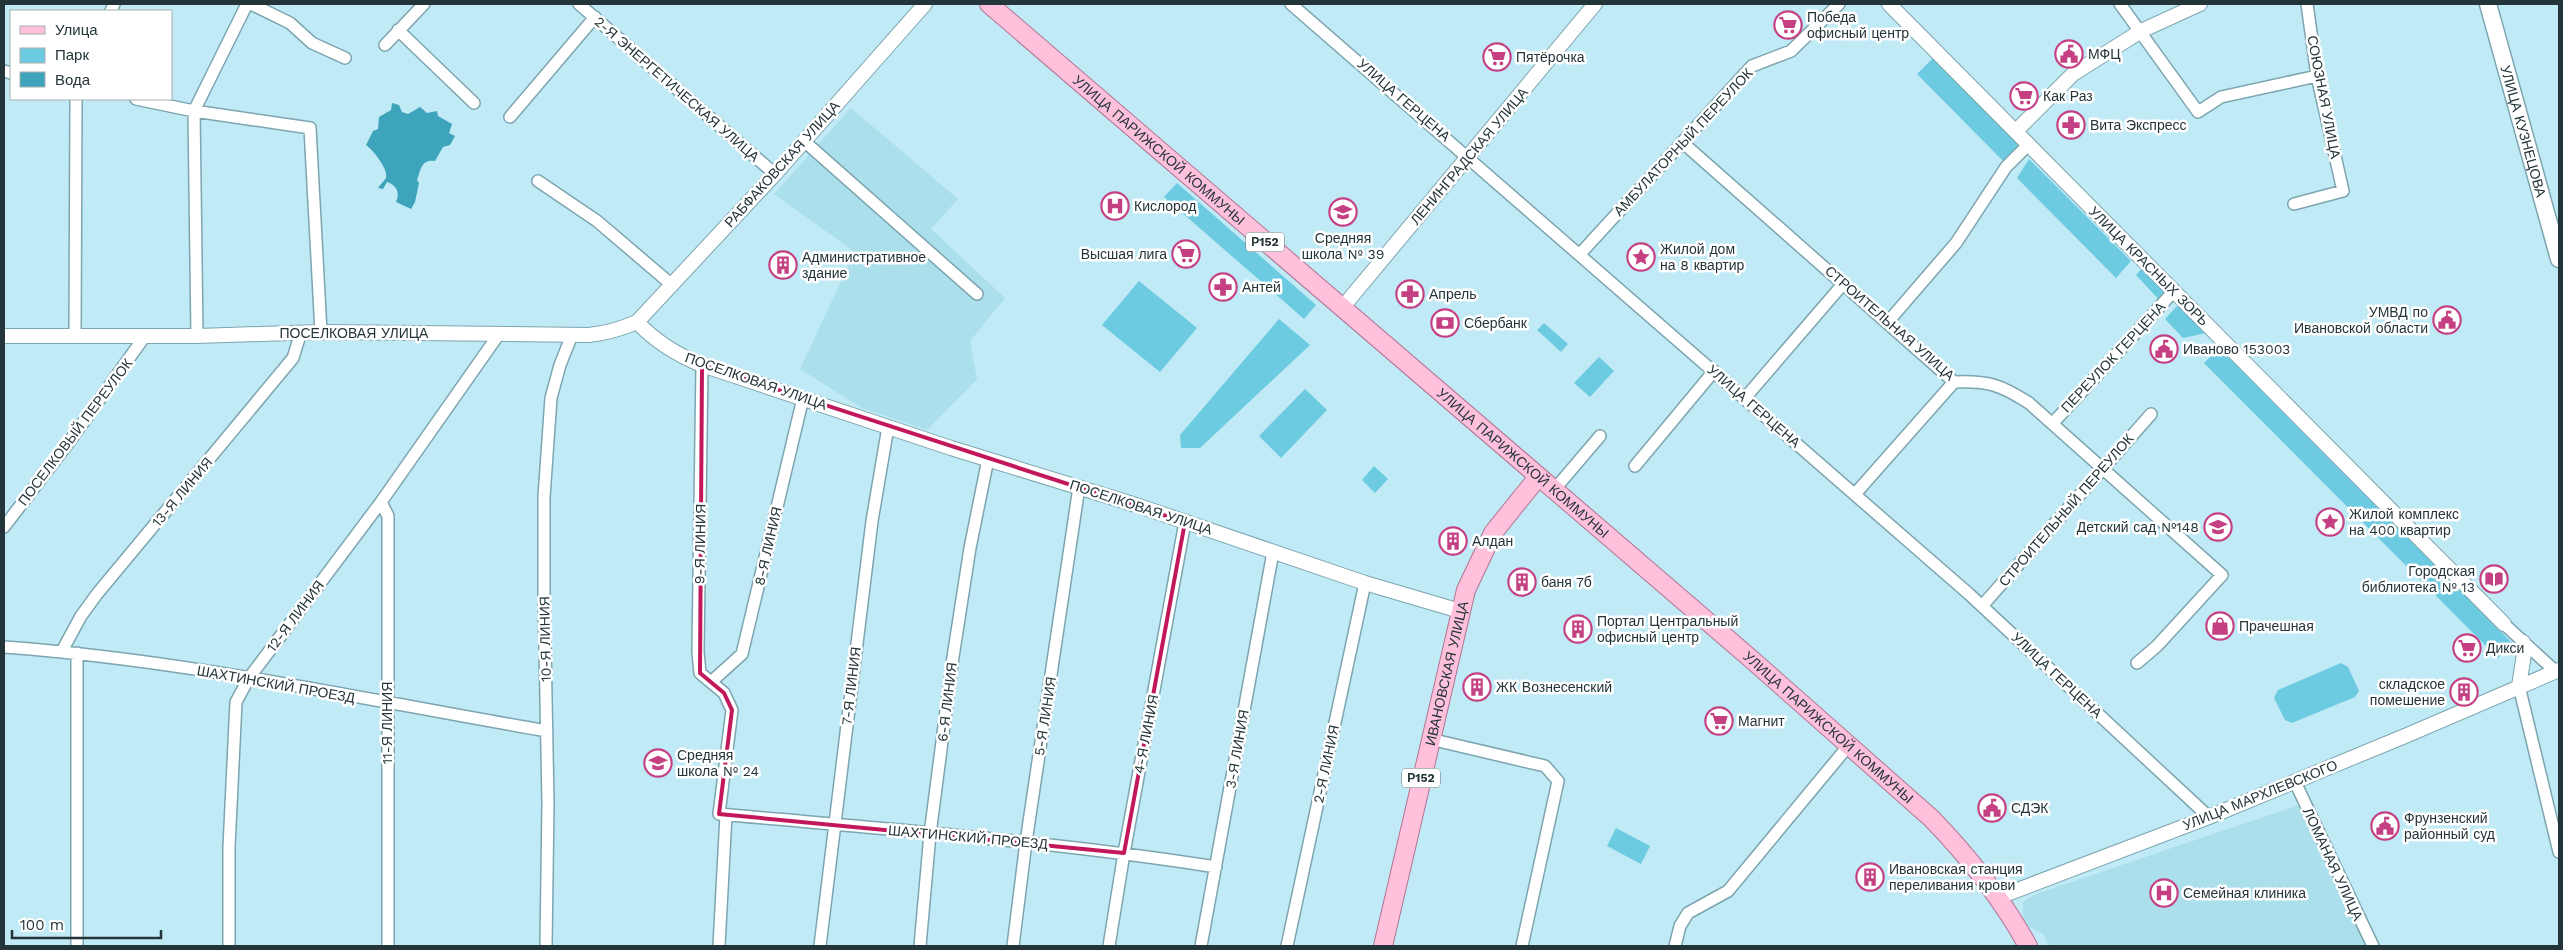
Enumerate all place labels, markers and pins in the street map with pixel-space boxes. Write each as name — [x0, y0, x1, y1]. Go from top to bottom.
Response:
place label: Победа офисный центр — [1807, 9, 1909, 41]
supermarket icon: Победа офисный центр — [1773, 10, 1803, 40]
public building icon: МФЦ — [2054, 39, 2084, 69]
supermarket icon: Пятёрочка — [1482, 42, 1512, 72]
place label: МФЦ — [2088, 46, 2121, 62]
place label: Пятёрочка — [1516, 49, 1585, 65]
supermarket icon: Как Раз — [2009, 81, 2039, 111]
place label: Как Раз — [2043, 88, 2093, 104]
pharmacy icon: Вита Экспресс — [2056, 110, 2086, 140]
place label: Вита Экспресс — [2090, 117, 2186, 133]
hospital icon: Кислород — [1100, 191, 1130, 221]
school or university icon: Средняя школа № 39 — [1328, 197, 1358, 227]
place label: Кислород — [1134, 198, 1197, 214]
place label: Средняя школа № 39 — [1302, 230, 1384, 262]
supermarket icon: Высшая лига — [1171, 239, 1201, 269]
place label: Жилой дом на 8 квартир — [1660, 241, 1745, 273]
place icon: Жилой дом на 8 квартир — [1626, 242, 1656, 272]
place label: Высшая лига — [1081, 246, 1167, 262]
place label: Административное здание — [802, 249, 926, 281]
building icon: Административное здание — [768, 250, 798, 280]
pharmacy icon: Антей — [1208, 272, 1238, 302]
place label: Антей — [1242, 279, 1281, 295]
pharmacy icon: Апрель — [1395, 279, 1425, 309]
place label: Апрель — [1429, 286, 1477, 302]
place label: УМВД по Ивановской области — [2294, 304, 2428, 336]
public building icon: УМВД по Ивановской области — [2432, 305, 2462, 335]
bank icon: Сбербанк — [1430, 308, 1460, 338]
place label: Сбербанк — [1464, 315, 1528, 331]
public building icon: Иваново 153003 — [2149, 334, 2179, 364]
place label: Иваново 153003 — [2183, 341, 2290, 357]
place label: Жилой комплекс на 400 квартир — [2349, 506, 2459, 538]
place icon: Жилой комплекс на 400 квартир — [2315, 507, 2345, 537]
school or university icon: Детский сад №148 — [2203, 512, 2233, 542]
place label: Детский сад №148 — [2077, 519, 2199, 535]
building icon: Алдан — [1438, 526, 1468, 556]
place label: Алдан — [1472, 533, 1513, 549]
place label: Городская библиотека № 13 — [2362, 563, 2475, 595]
library icon: Городская библиотека № 13 — [2479, 564, 2509, 594]
building icon: баня 7б — [1507, 567, 1537, 597]
place label: баня 7б — [1541, 574, 1592, 590]
shop icon: Прачешная — [2205, 611, 2235, 641]
place label: Портал Центральный офисный центр — [1597, 613, 1738, 645]
building icon: Портал Центральный офисный центр — [1563, 614, 1593, 644]
place label: Прачешная — [2239, 618, 2314, 634]
supermarket icon: Дикси — [2452, 633, 2482, 663]
place label: Дикси — [2486, 640, 2524, 656]
building icon: ЖК Вознесенский — [1462, 672, 1492, 702]
place label: складское помешение — [2370, 676, 2445, 708]
building icon: складское помешение — [2449, 677, 2479, 707]
place label: ЖК Вознесенский — [1496, 679, 1612, 695]
supermarket icon: Магнит — [1704, 706, 1734, 736]
place label: Магнит — [1738, 713, 1785, 729]
place label: Средняя школа № 24 — [677, 747, 759, 779]
school or university icon: Средняя школа № 24 — [643, 748, 673, 778]
public building icon: СДЭК — [1977, 793, 2007, 823]
place label: СДЭК — [2011, 800, 2049, 816]
place label: Фрунзенский районный суд — [2404, 810, 2495, 842]
public building icon: Фрунзенский районный суд — [2370, 811, 2400, 841]
place label: Ивановская станция переливания крови — [1889, 861, 2023, 893]
building icon: Ивановская станция переливания крови — [1855, 862, 1885, 892]
hospital icon: Семейная клиника — [2149, 878, 2179, 908]
place label: Семейная клиника — [2183, 885, 2306, 901]

